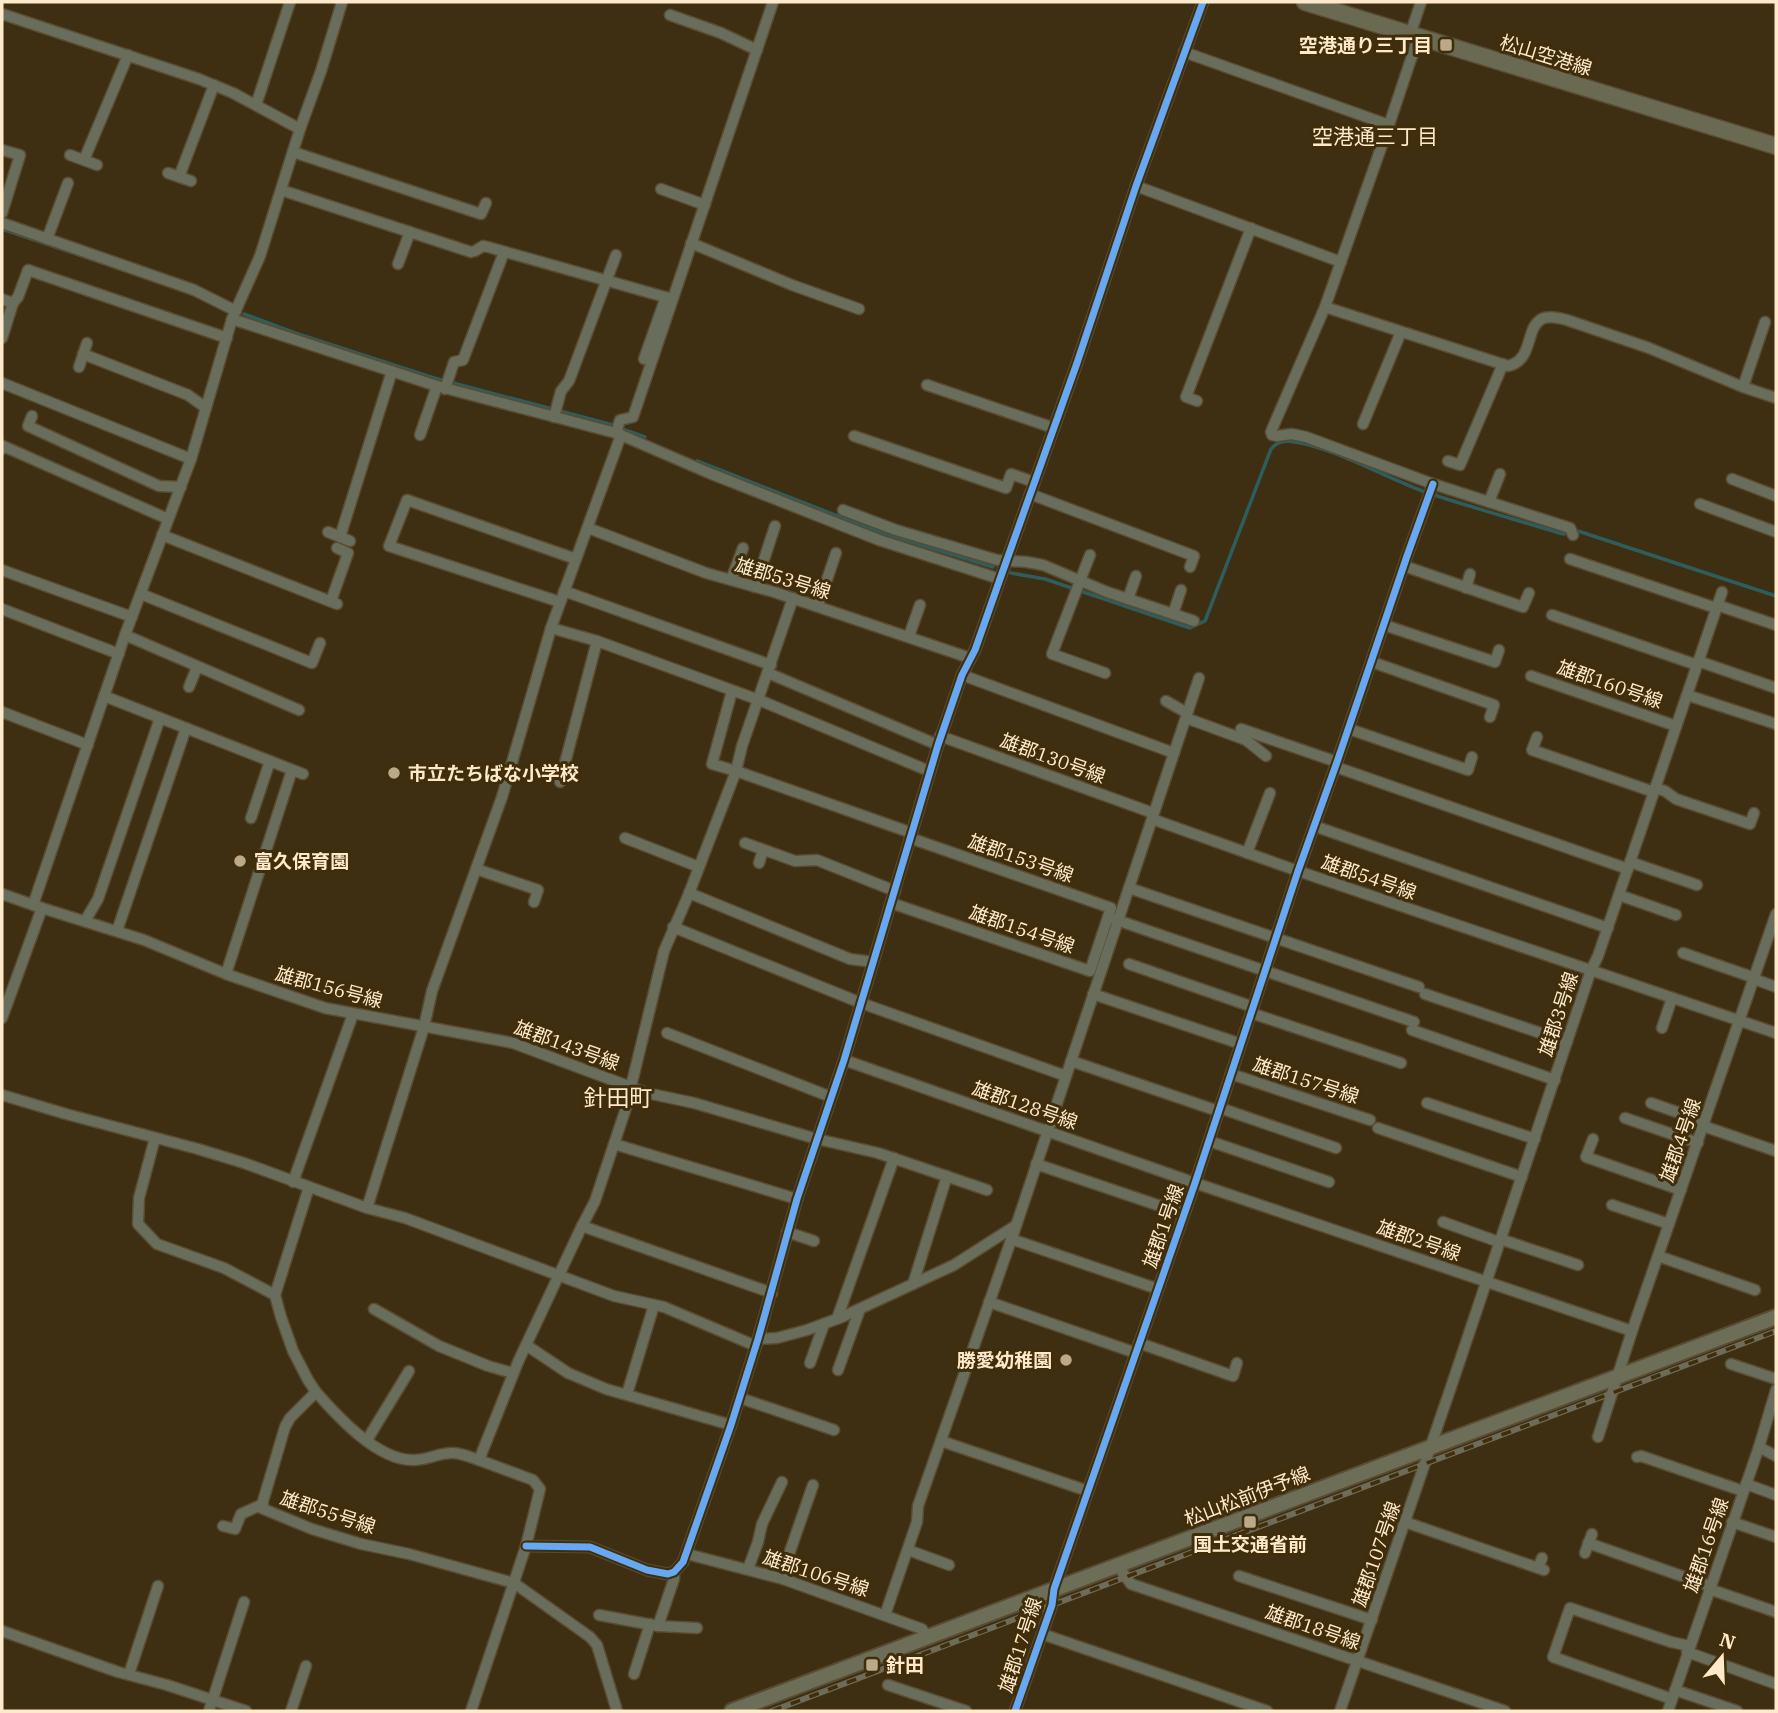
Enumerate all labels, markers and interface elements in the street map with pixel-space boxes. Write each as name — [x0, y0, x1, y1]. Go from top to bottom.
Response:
street label: 松山空港線 — [1497, 30, 1595, 80]
place label: 空港通り三丁目 — [1299, 33, 1432, 57]
marker: 空港通り三丁目 — [1438, 37, 1454, 53]
district label: 空港通三丁目 — [1312, 122, 1438, 150]
street label: 雄郡53号線 — [732, 552, 834, 604]
street label: 雄郡160号線 — [1554, 655, 1666, 713]
street label: 雄郡130号線 — [997, 728, 1109, 788]
place label: 市立たちばな小学校 — [408, 761, 579, 785]
marker: 市立たちばな小学校 — [386, 765, 402, 781]
street label: 雄郡153号線 — [965, 829, 1077, 887]
place label: 富久保育園 — [254, 849, 349, 873]
street label: 雄郡54号線 — [1318, 850, 1420, 904]
marker: 富久保育園 — [232, 853, 248, 869]
street label: 雄郡154号線 — [966, 900, 1078, 958]
street label: 雄郡156号線 — [273, 961, 385, 1013]
street label: 雄郡3号線 — [1533, 969, 1583, 1059]
street label: 雄郡143号線 — [511, 1015, 623, 1075]
street label: 雄郡157号線 — [1250, 1052, 1362, 1108]
street label: 雄郡128号線 — [969, 1076, 1081, 1134]
district label: 針田町 — [584, 1082, 653, 1112]
street label: 雄郡4号線 — [1654, 1095, 1706, 1185]
street label: 雄郡1号線 — [1137, 1181, 1189, 1271]
street label: 雄郡2号線 — [1374, 1214, 1464, 1266]
place label: 勝愛幼稚園 — [957, 1348, 1052, 1372]
marker: 勝愛幼稚園 — [1058, 1352, 1074, 1368]
street label: 松山松前伊予線 — [1181, 1461, 1313, 1531]
street label: 雄郡55号線 — [277, 1485, 379, 1539]
street label: 雄郡16号線 — [1679, 1494, 1733, 1596]
street label: 雄郡107号線 — [1347, 1498, 1405, 1610]
marker: 国土交通省前 — [1242, 1514, 1258, 1530]
place label: 国土交通省前 — [1193, 1532, 1307, 1556]
street label: 雄郡106号線 — [760, 1545, 872, 1601]
street label: 雄郡17号線 — [993, 1594, 1047, 1696]
street label: 雄郡18号線 — [1262, 1600, 1364, 1654]
north arrow — [1687, 1622, 1757, 1692]
text: N — [1717, 1627, 1739, 1655]
place label: 針田 — [886, 1653, 924, 1677]
marker: 針田 — [864, 1657, 880, 1673]

